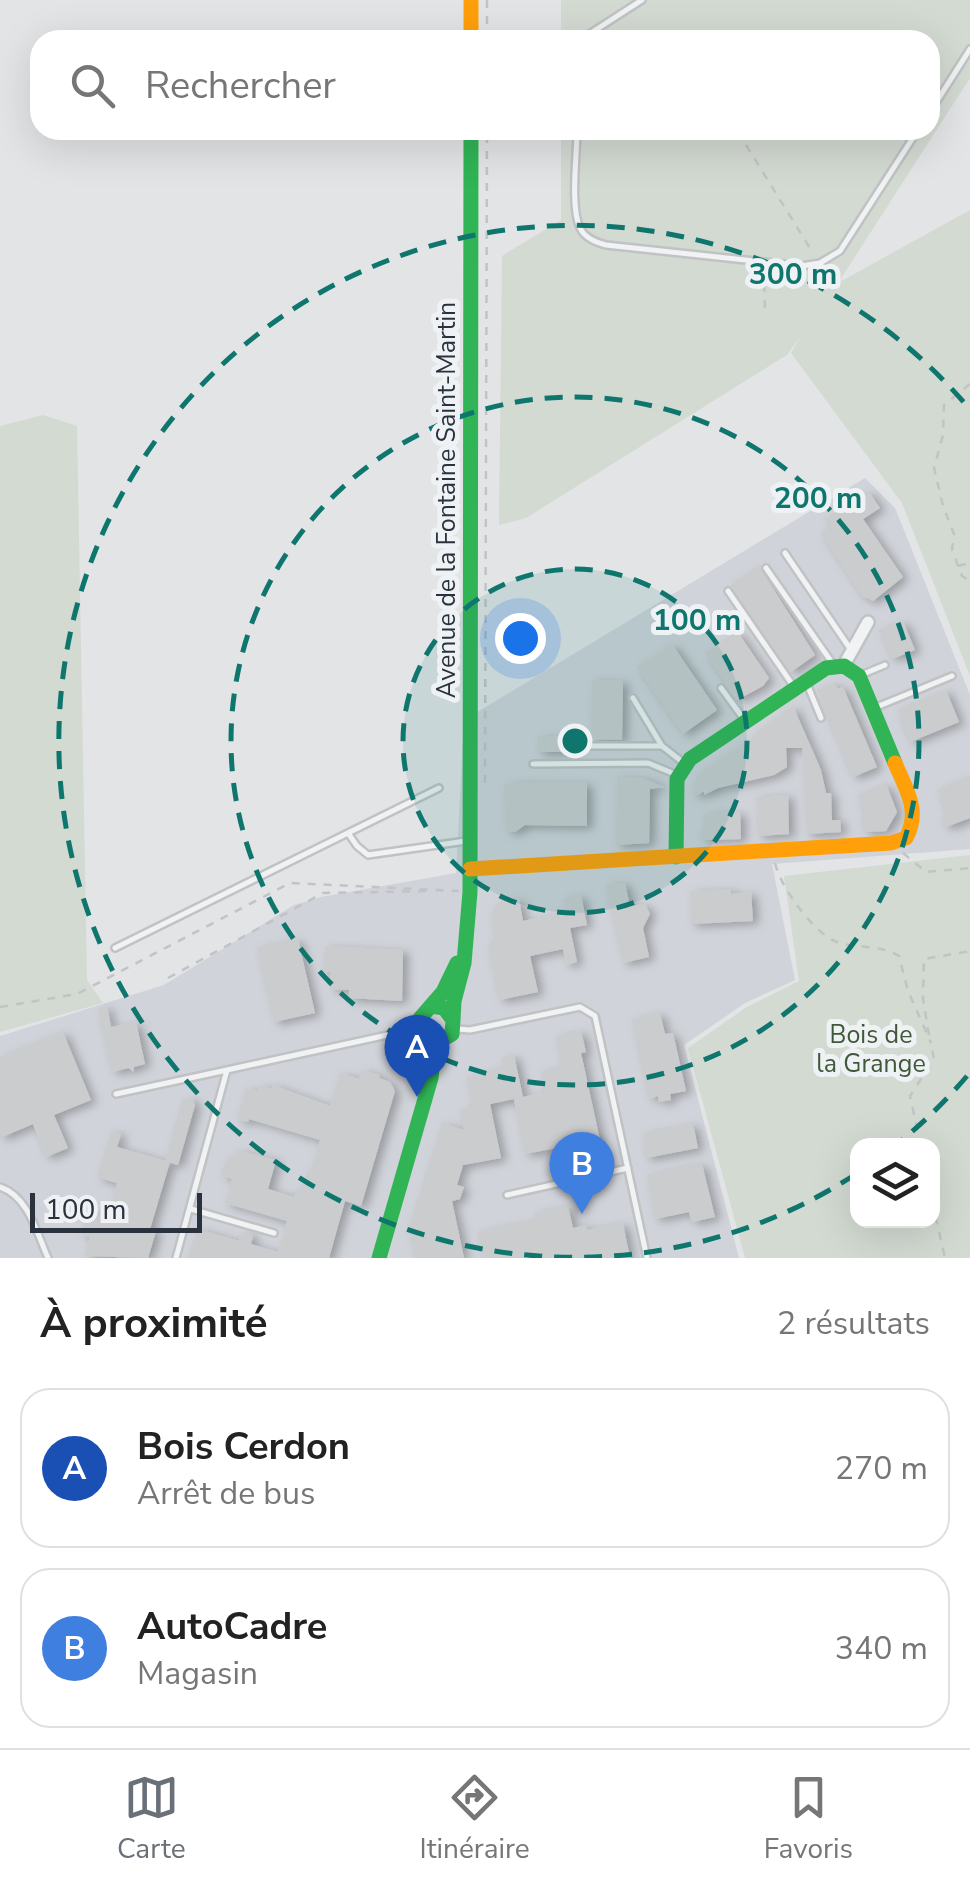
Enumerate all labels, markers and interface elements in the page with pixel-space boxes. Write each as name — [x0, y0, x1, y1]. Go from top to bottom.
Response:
search box — [30, 30, 940, 140]
icon: search — [65, 58, 120, 113]
text: Rechercher — [145, 60, 336, 111]
text: 300 m — [749, 254, 837, 295]
street label: Avenue de la Fontaine Saint-Martin — [430, 302, 464, 698]
text: 200 m — [774, 478, 862, 519]
text: 100 m — [653, 600, 741, 641]
your location — [495, 613, 546, 664]
centre of rings — [557, 723, 593, 759]
pin: A — [384, 1014, 450, 1097]
park label: Bois de la Grange — [816, 1018, 926, 1081]
pin: B — [550, 1132, 614, 1214]
map controls — [850, 1138, 940, 1228]
button: layers — [850, 1138, 940, 1228]
scale bar — [30, 1188, 202, 1232]
text: 100 m — [45, 1191, 127, 1229]
text: À proximité — [40, 1295, 267, 1352]
text: 2 résultats — [777, 1302, 930, 1345]
text: Bois Cerdon — [137, 1421, 350, 1472]
text: A — [63, 1447, 86, 1490]
text: 270 m — [835, 1447, 928, 1490]
text: Arrêt de bus — [137, 1472, 315, 1515]
text: AutoCadre — [137, 1601, 327, 1652]
text: B — [63, 1627, 86, 1670]
text: 340 m — [835, 1627, 928, 1670]
text: Magasin — [137, 1652, 258, 1695]
tab: Carte — [117, 1770, 186, 1868]
tab: Itinéraire — [420, 1770, 530, 1868]
tab: Favoris — [764, 1770, 853, 1868]

